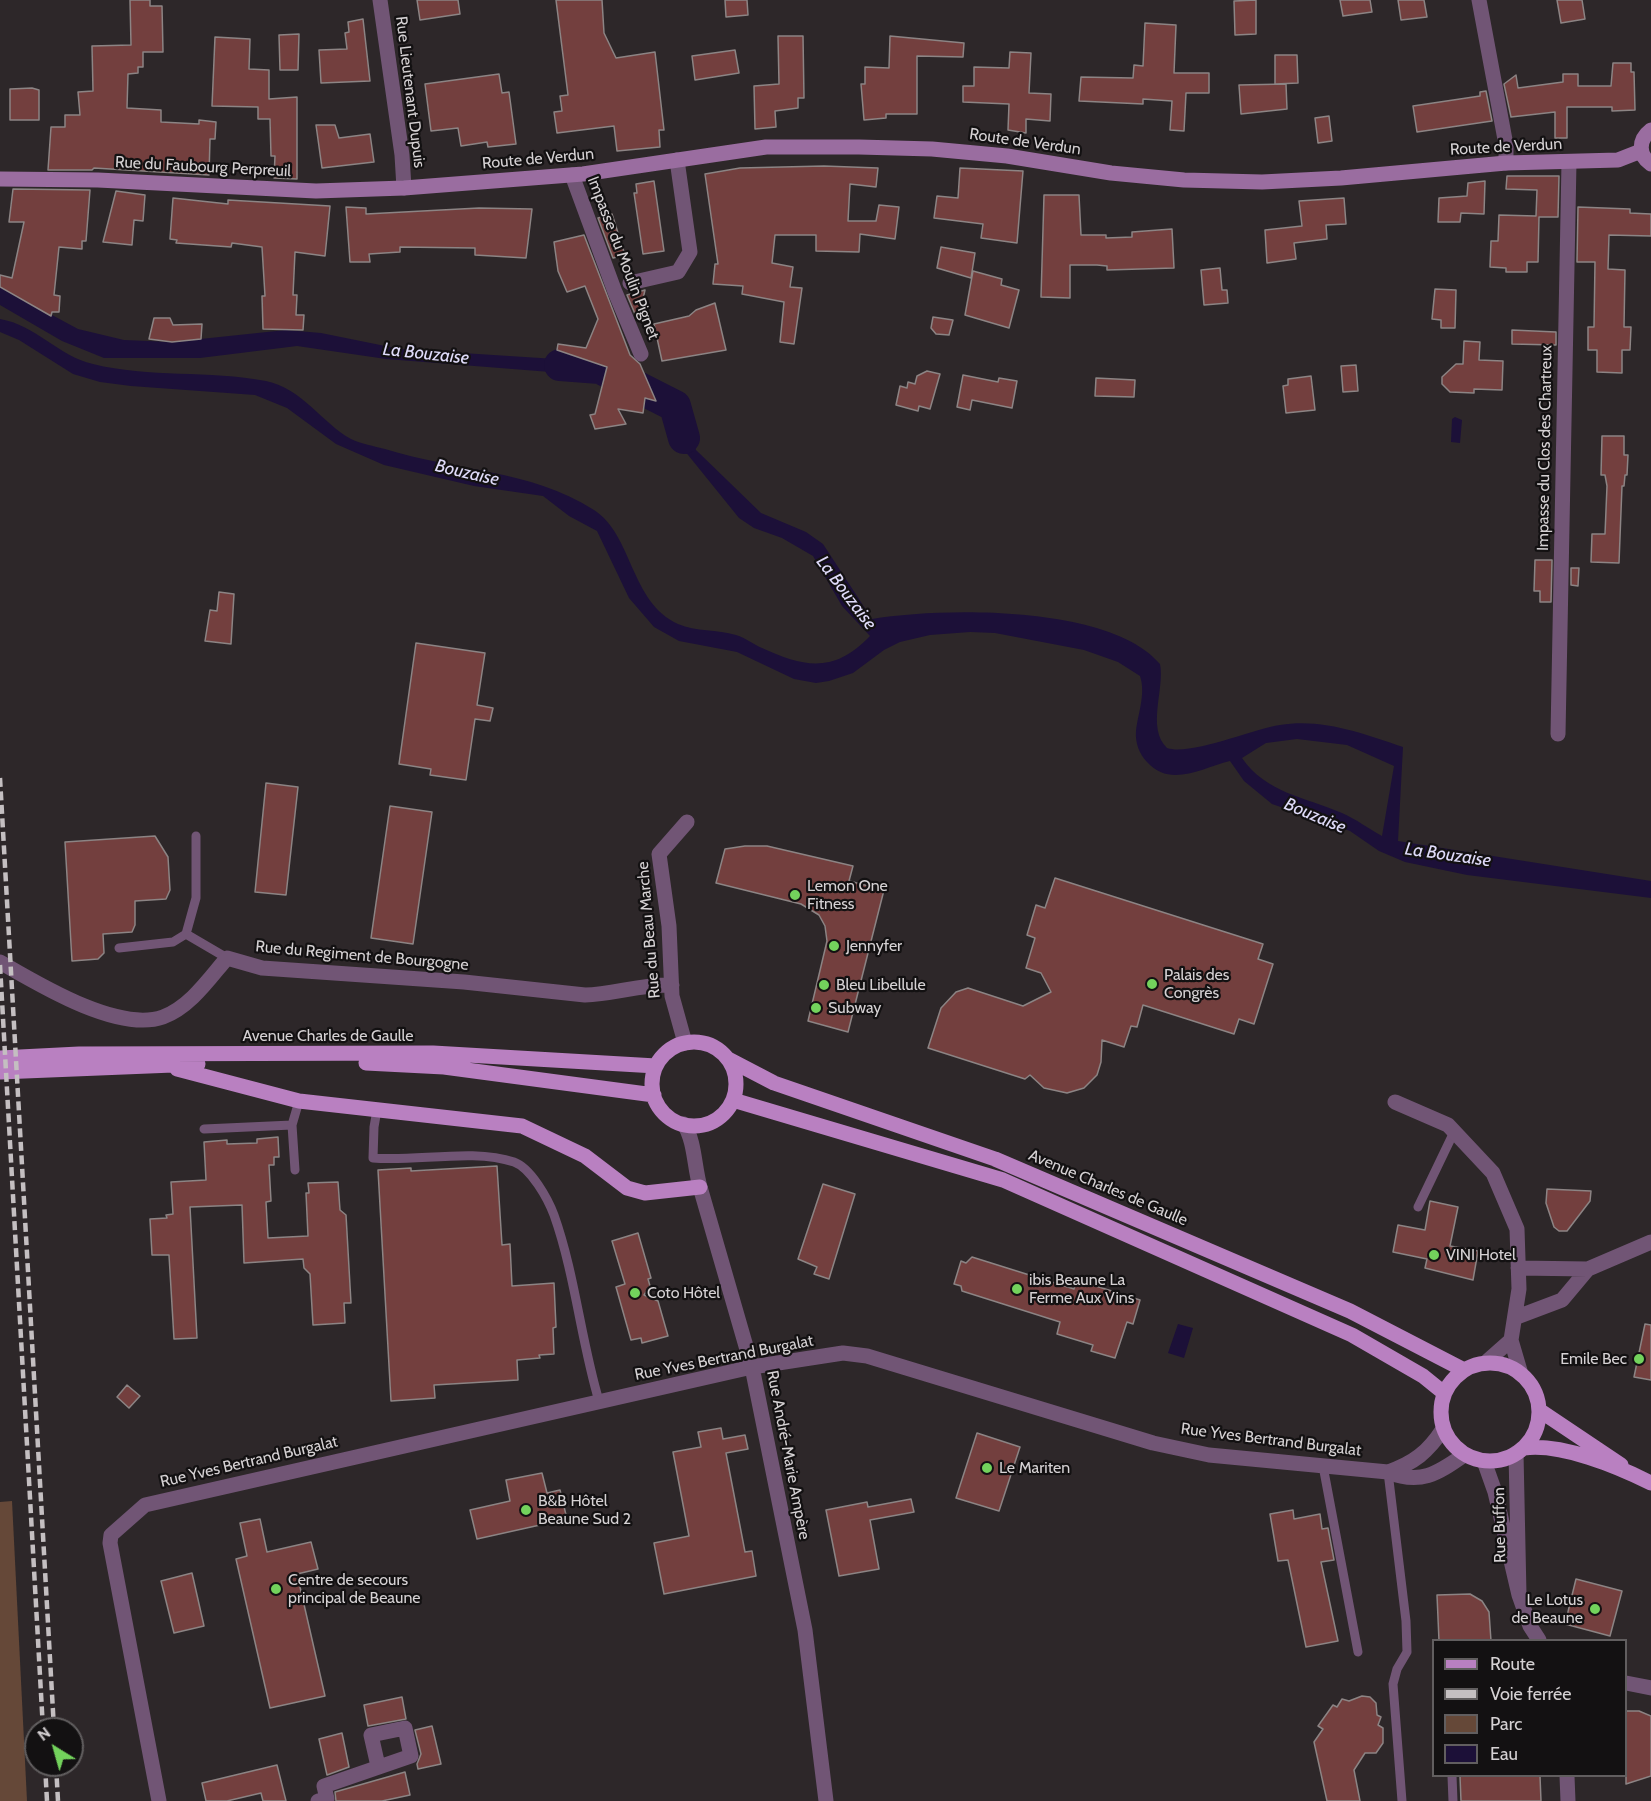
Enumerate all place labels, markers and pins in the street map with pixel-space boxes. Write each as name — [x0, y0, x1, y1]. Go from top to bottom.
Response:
place label: Lemon One Fitness — [807, 876, 888, 914]
marker: Lemon One Fitness — [788, 888, 802, 902]
place label: Jennyfer — [846, 936, 902, 956]
marker: Jennyfer — [827, 939, 841, 953]
place label: Palais des Congrès — [1164, 965, 1229, 1003]
place label: Bleu Libellule — [836, 975, 926, 995]
marker: Palais des Congrès — [1145, 977, 1159, 991]
marker: Bleu Libellule — [817, 978, 831, 992]
place label: Subway — [828, 998, 881, 1018]
marker: Subway — [809, 1001, 823, 1015]
place label: VINI Hotel — [1446, 1245, 1516, 1265]
marker: VINI Hotel — [1427, 1248, 1441, 1262]
place label: ibis Beaune La Ferme Aux Vins — [1029, 1270, 1134, 1308]
marker: ibis Beaune La Ferme Aux Vins — [1010, 1282, 1024, 1296]
place label: Coto Hôtel — [647, 1283, 720, 1303]
marker: Coto Hôtel — [628, 1286, 642, 1300]
place label: Emile Bec — [1560, 1349, 1627, 1369]
marker: Emile Bec — [1632, 1352, 1646, 1366]
place label: Le Mariten — [999, 1458, 1070, 1478]
marker: Le Mariten — [980, 1461, 994, 1475]
place label: B&B Hôtel Beaune Sud 2 — [538, 1491, 631, 1529]
marker: B&B Hôtel Beaune Sud 2 — [519, 1503, 533, 1517]
place label: Centre de secours principal de Beaune — [288, 1570, 421, 1608]
marker: Centre de secours principal de Beaune — [269, 1582, 283, 1596]
place label: Le Lotus de Beaune — [1511, 1590, 1583, 1628]
marker: Le Lotus de Beaune — [1588, 1602, 1602, 1616]

